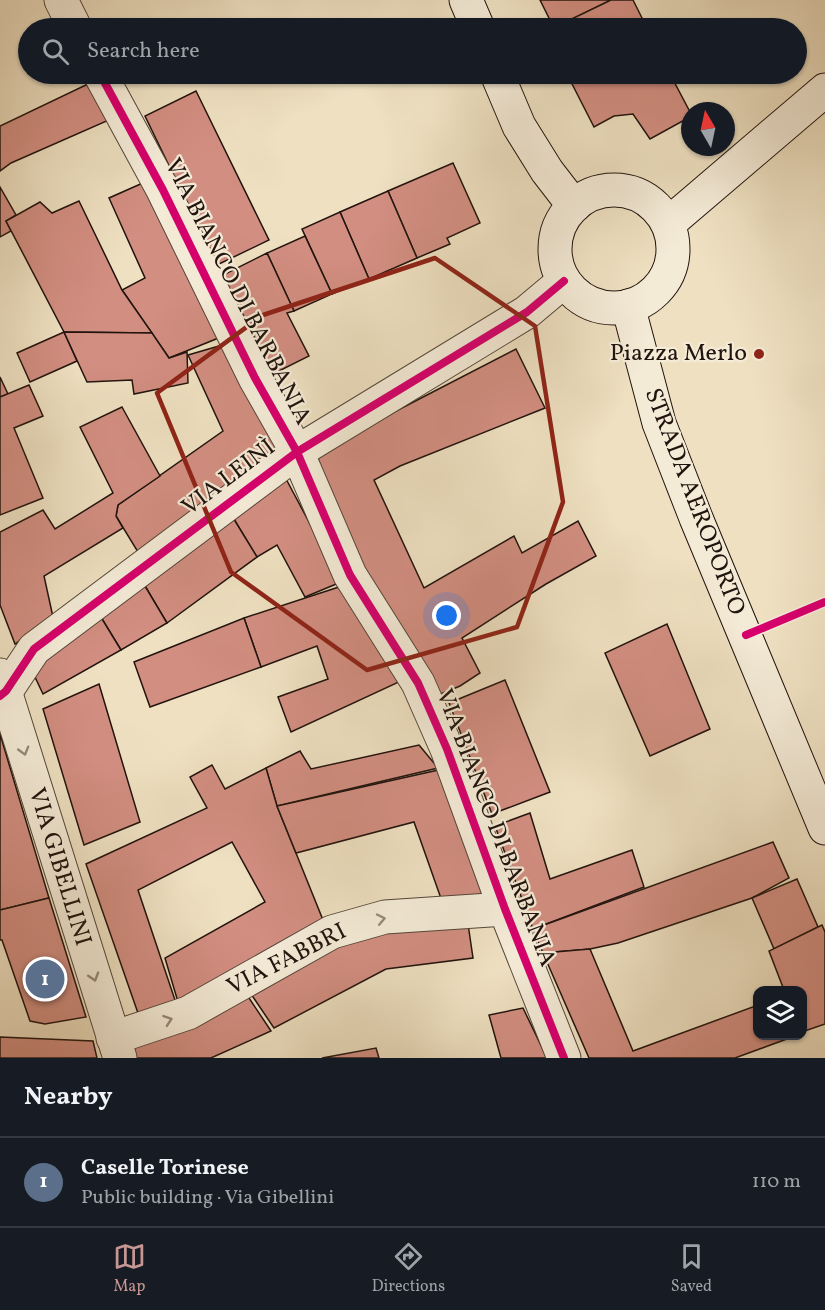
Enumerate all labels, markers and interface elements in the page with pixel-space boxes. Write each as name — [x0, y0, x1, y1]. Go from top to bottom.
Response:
search box — [18, 18, 807, 84]
icon: search — [39, 35, 72, 68]
text: Search here — [87, 36, 200, 67]
north arrow — [681, 102, 735, 156]
street label: VIA BIANCO DI BARBANIA — [155, 153, 319, 431]
place label: Piazza Merlo — [610, 337, 747, 371]
marker: Piazza Merlo — [752, 347, 766, 361]
street label: STRADA AEROPORTO — [635, 384, 753, 620]
street label: VIA LEINÌ — [175, 432, 283, 524]
your location — [432, 601, 461, 630]
street label: VIA BIANCO DI BARBANIA — [426, 684, 564, 972]
one-way arrow — [17, 745, 29, 756]
street label: VIA GIBELLINI — [19, 784, 99, 950]
one-way arrow — [376, 913, 386, 926]
street label: VIA FABBRI — [221, 915, 353, 1005]
pin: 1 — [26, 956, 64, 1002]
one-way arrow — [87, 971, 99, 982]
map controls — [753, 986, 807, 1040]
button: layers — [753, 986, 807, 1040]
one-way arrow — [162, 1014, 173, 1027]
text: Nearby — [24, 1079, 113, 1115]
text: Caselle Torinese — [81, 1153, 249, 1184]
text: 1 — [39, 1168, 48, 1196]
text: 110 m — [752, 1168, 801, 1196]
text: Public building · Via Gibellini — [81, 1184, 334, 1212]
tab: Map — [113, 1240, 146, 1298]
tab: Directions — [372, 1240, 445, 1298]
tab: Saved — [671, 1240, 712, 1298]

